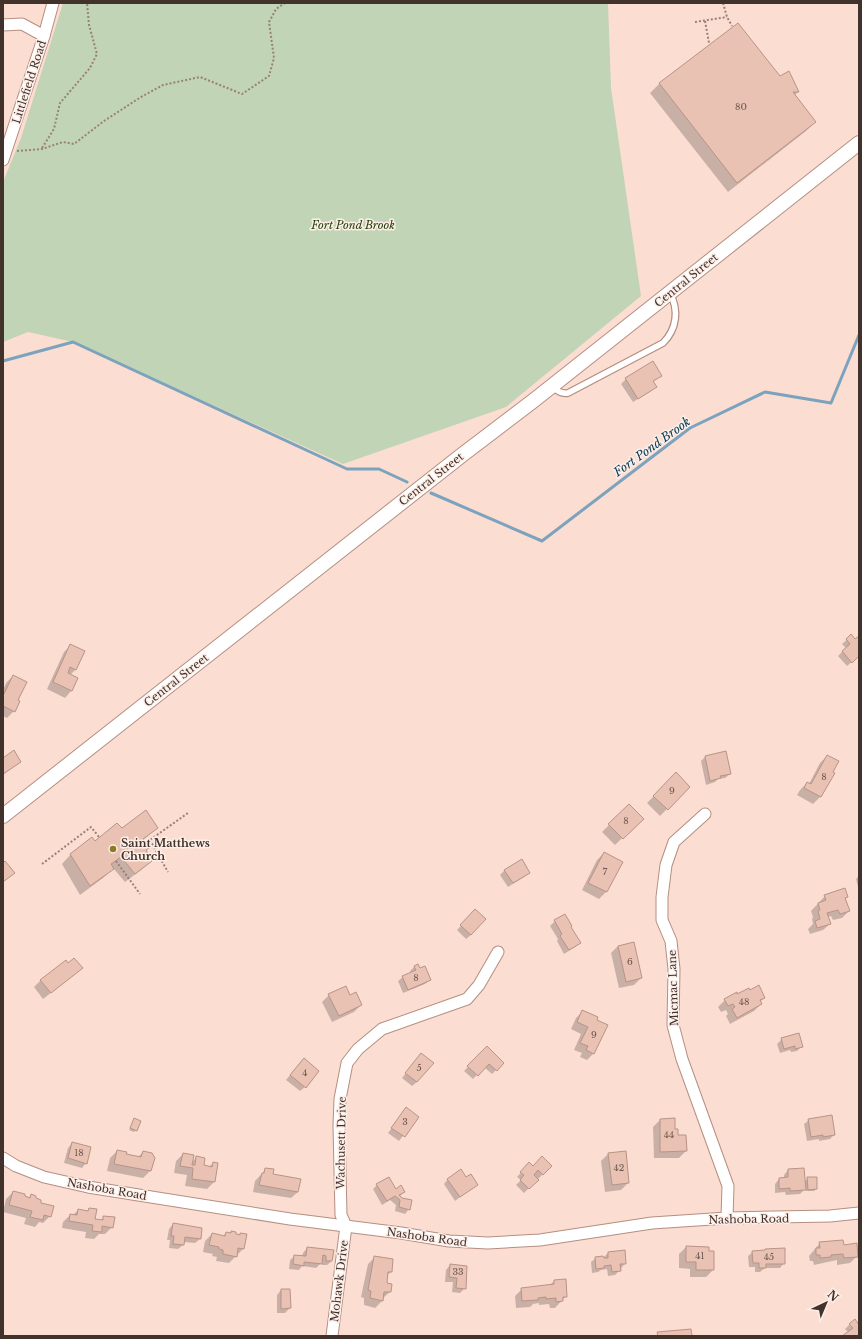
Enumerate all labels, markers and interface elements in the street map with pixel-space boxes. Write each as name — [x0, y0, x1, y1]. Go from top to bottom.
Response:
street label: Littlefield Road — [9, 38, 49, 125]
house number: 80 — [735, 101, 747, 112]
park label: Fort Pond Brook — [310, 218, 395, 232]
street label: Central Street — [651, 249, 721, 310]
water label: Fort Pond Brook — [610, 414, 693, 480]
street label: Central Street — [396, 449, 467, 509]
street label: Central Street — [141, 650, 212, 710]
house number: 8 — [821, 771, 827, 782]
house number: 9 — [669, 785, 675, 796]
house number: 8 — [623, 815, 629, 826]
place label: Saint Matthews Church — [121, 836, 210, 863]
marker: Saint Matthews Church — [108, 844, 118, 854]
house number: 7 — [603, 866, 608, 877]
street label: Micmac Lane — [665, 949, 681, 1027]
house number: 6 — [627, 956, 633, 967]
house number: 8 — [413, 972, 419, 983]
house number: 48 — [739, 996, 749, 1007]
house number: 9 — [591, 1029, 597, 1040]
house number: 5 — [416, 1062, 422, 1073]
house number: 4 — [302, 1067, 308, 1078]
street label: Wachusett Drive — [333, 1096, 349, 1191]
house number: 3 — [402, 1116, 408, 1127]
house number: 44 — [664, 1129, 674, 1140]
house number: 18 — [74, 1147, 84, 1158]
house number: 42 — [614, 1162, 624, 1173]
street label: Nashoba Road — [66, 1175, 149, 1203]
street label: Nashoba Road — [708, 1211, 790, 1227]
street label: Nashoba Road — [386, 1224, 469, 1250]
street label: Mohawk Drive — [327, 1239, 351, 1323]
house number: 41 — [695, 1250, 705, 1261]
house number: 45 — [764, 1251, 774, 1262]
house number: 33 — [452, 1266, 464, 1277]
north arrow — [806, 1283, 846, 1323]
text: N — [824, 1287, 842, 1305]

